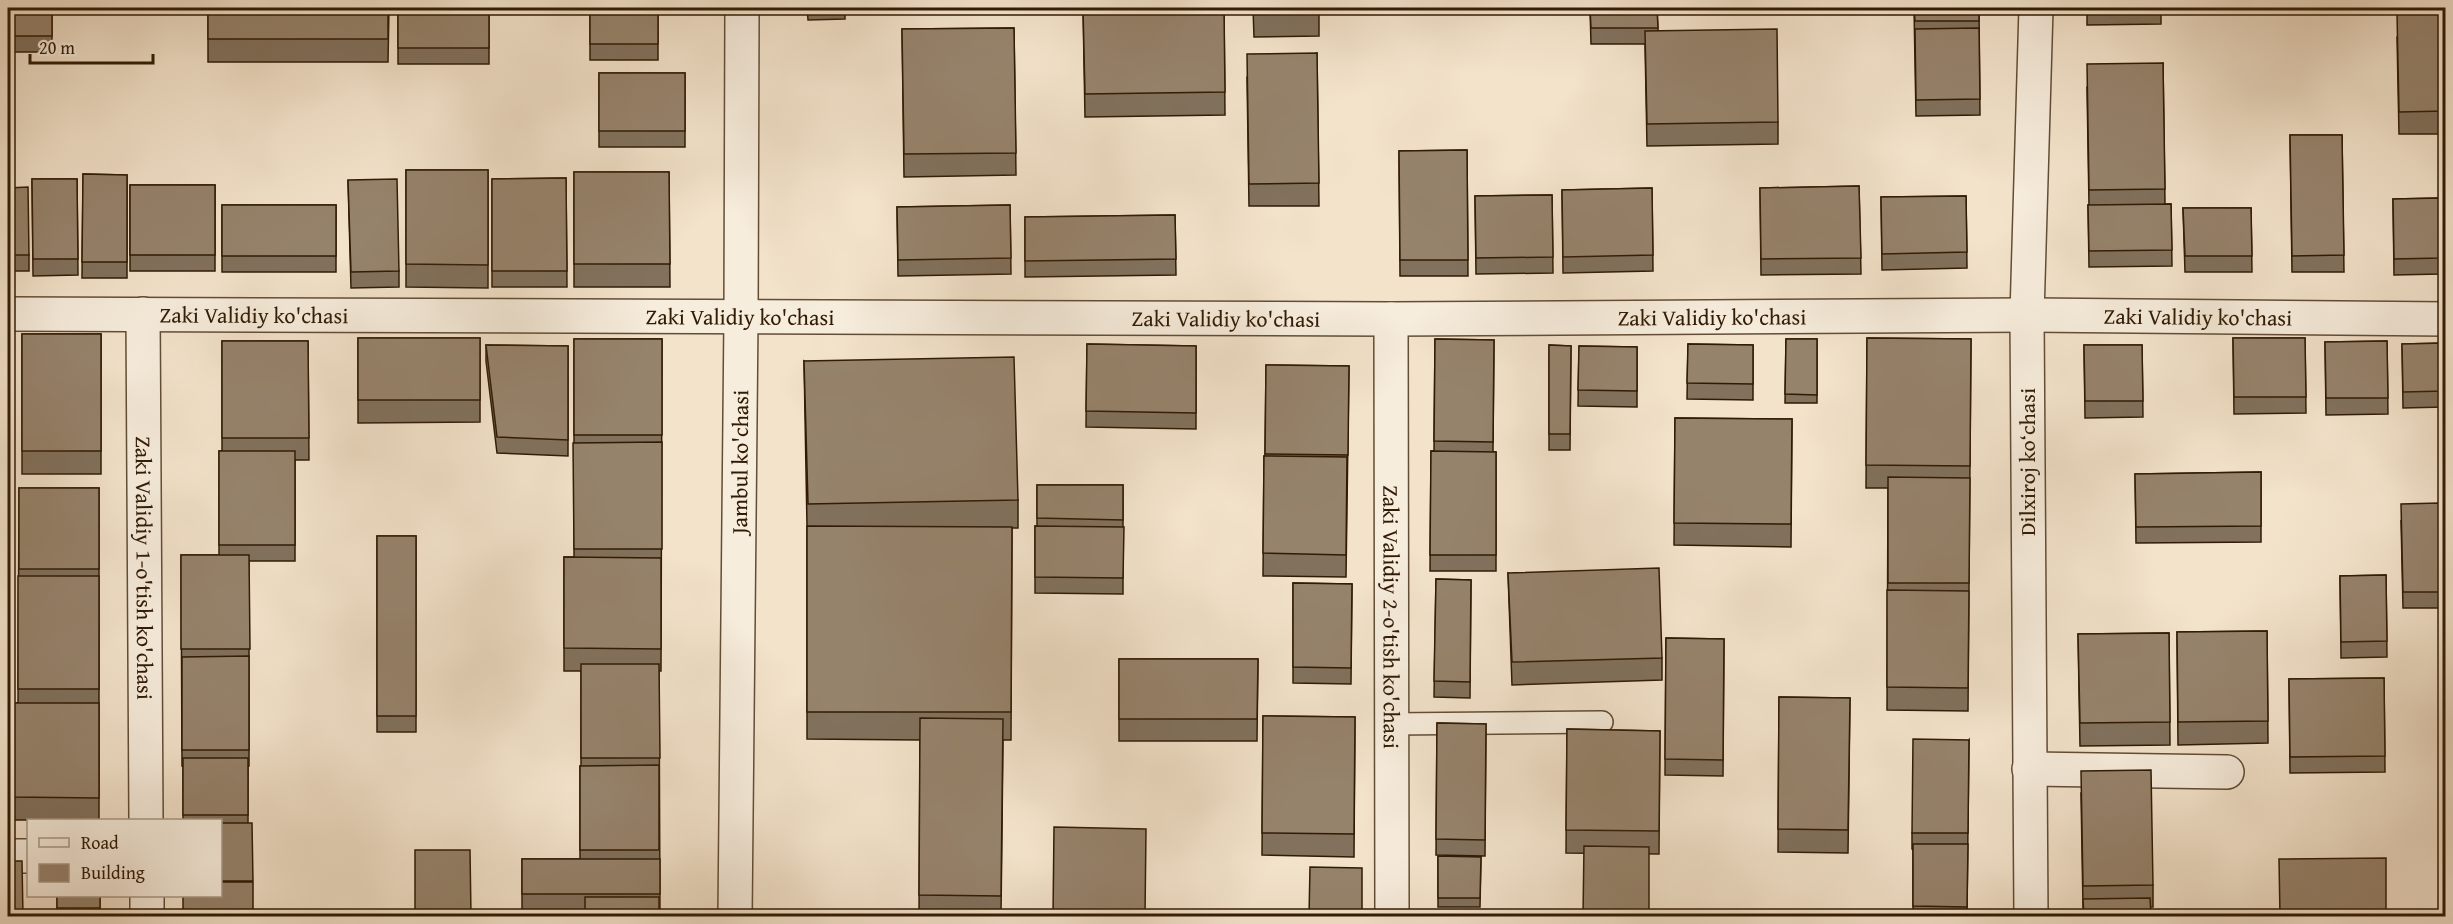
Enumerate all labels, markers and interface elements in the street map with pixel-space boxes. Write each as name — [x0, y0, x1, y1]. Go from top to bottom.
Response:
scale bar — [30, 27, 153, 65]
text: 20 m — [39, 34, 75, 61]
street label: Zaki Validiy ko'chasi — [160, 299, 348, 331]
street label: Zaki Validiy ko'chasi — [646, 300, 834, 333]
street label: Zaki Validiy ko'chasi — [1618, 300, 1806, 334]
street label: Zaki Validiy ko'chasi — [2103, 300, 2292, 334]
street label: Zaki Validiy ko'chasi — [1132, 302, 1320, 335]
street label: Dilxiroj ko‘chasi — [2011, 388, 2043, 536]
street label: Jambul ko'chasi — [723, 390, 756, 537]
street label: Zaki Validiy 1-o'tish ko'chasi — [128, 436, 161, 700]
street label: Zaki Validiy 2-o'tish ko'chasi — [1375, 485, 1408, 749]
legend — [27, 819, 222, 897]
text: Road — [81, 829, 119, 856]
text: Building — [81, 859, 145, 886]

